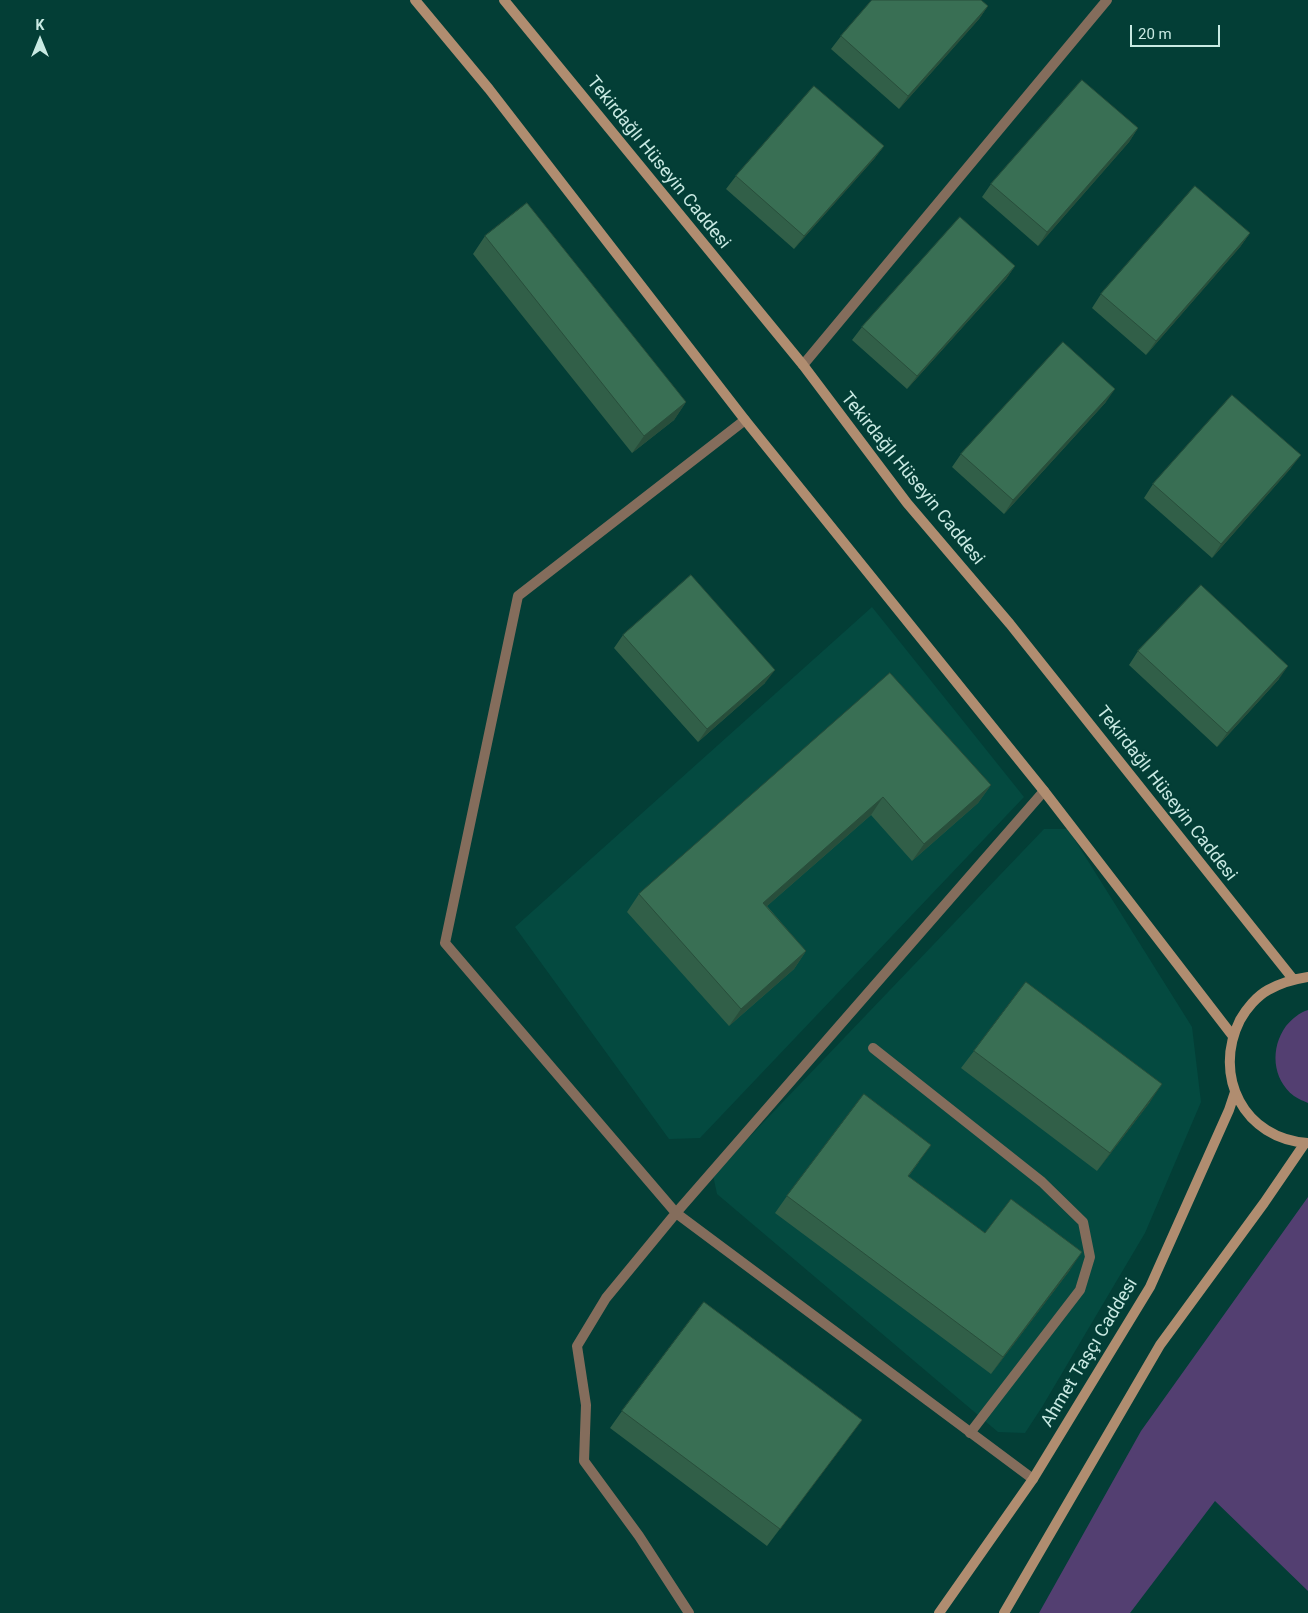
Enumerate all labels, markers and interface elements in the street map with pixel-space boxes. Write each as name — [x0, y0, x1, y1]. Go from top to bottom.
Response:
north arrow — [15, 15, 65, 65]
scale bar — [1133, 15, 1223, 47]
text: K — [36, 17, 44, 33]
text: 20 m — [1138, 25, 1172, 43]
street label: Tekirdağlı Hüseyin Caddesi — [582, 72, 734, 254]
street label: Tekirdağlı Hüseyin Caddesi — [836, 388, 988, 570]
street label: Tekirdağlı Hüseyin Caddesi — [1091, 702, 1241, 886]
street label: Ahmet Taşçı Caddesi — [1037, 1275, 1143, 1431]

